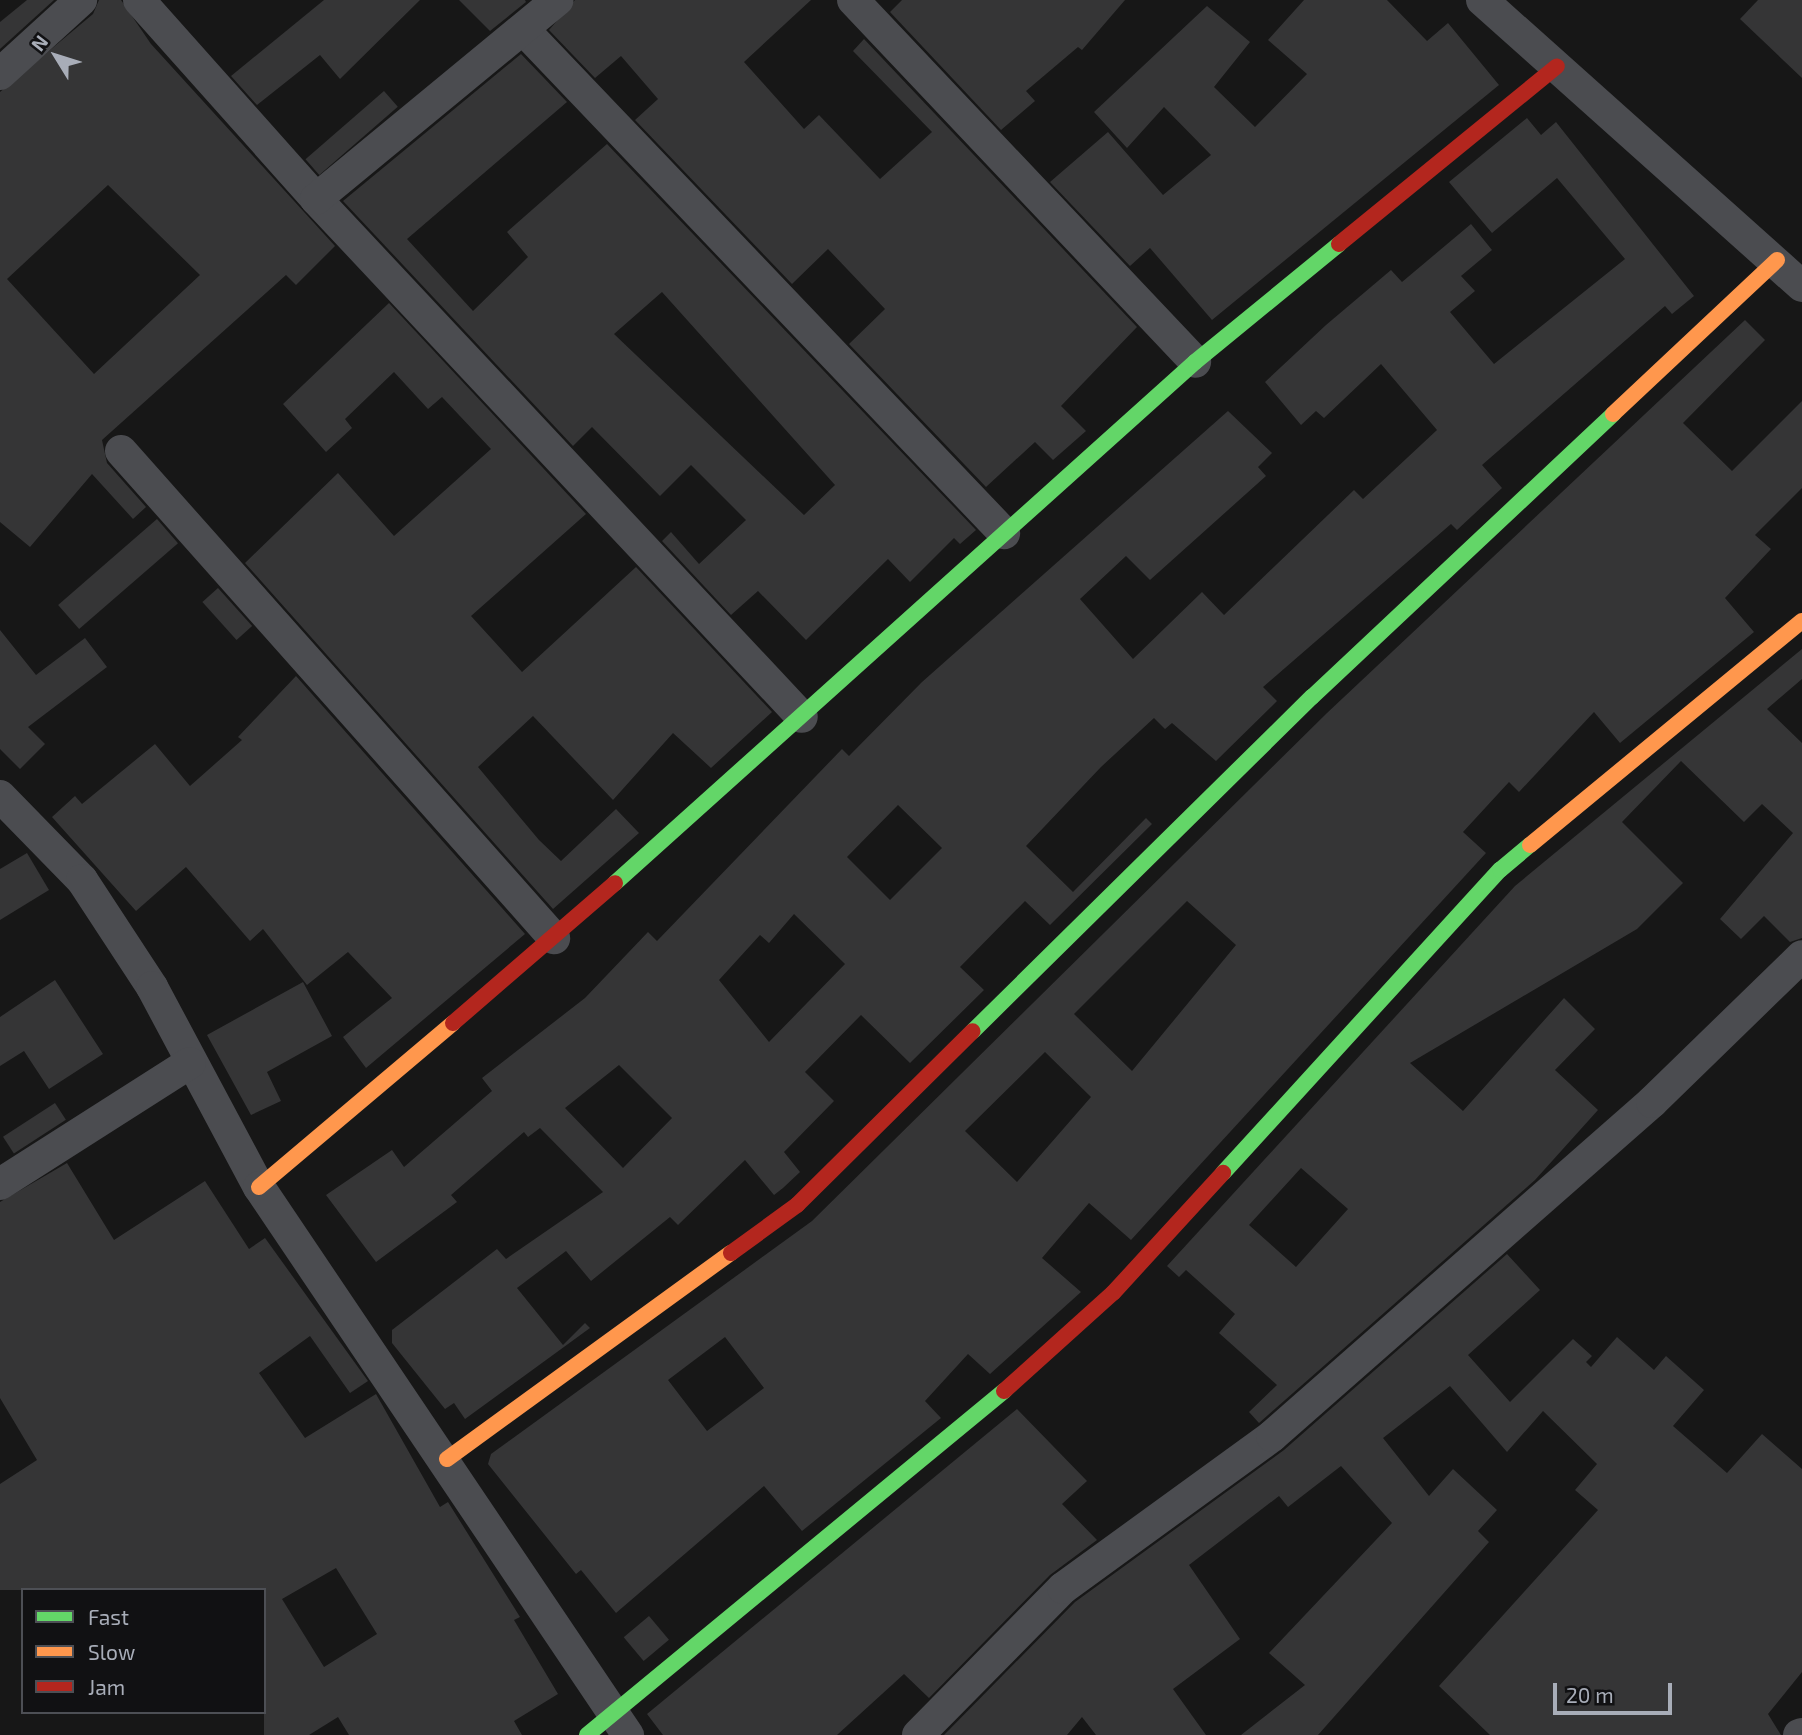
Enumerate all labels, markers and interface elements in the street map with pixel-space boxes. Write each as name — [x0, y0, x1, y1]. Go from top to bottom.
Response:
north arrow — [21, 21, 91, 91]
text: N — [26, 30, 52, 55]
legend — [21, 1588, 266, 1714]
text: Fast — [88, 1604, 129, 1629]
text: Slow — [88, 1639, 135, 1664]
scale bar — [1557, 1668, 1676, 1712]
text: Jam — [88, 1674, 125, 1699]
text: 20 m — [1566, 1682, 1614, 1707]

